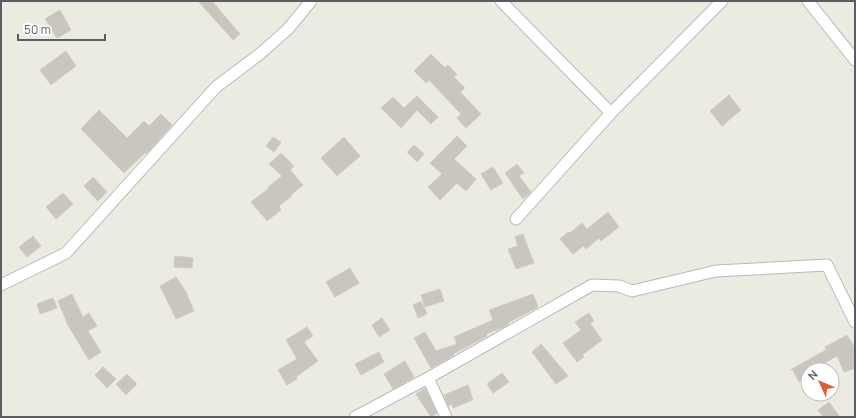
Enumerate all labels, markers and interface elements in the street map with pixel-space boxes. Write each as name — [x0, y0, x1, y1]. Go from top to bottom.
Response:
scale bar — [18, 16, 105, 42]
text: 50 m — [24, 21, 51, 38]
north arrow — [800, 362, 840, 402]
text: N — [804, 367, 821, 383]

